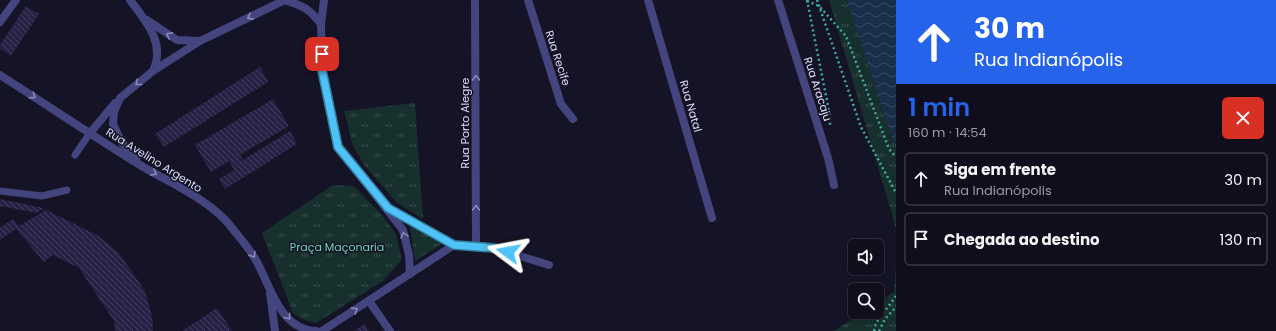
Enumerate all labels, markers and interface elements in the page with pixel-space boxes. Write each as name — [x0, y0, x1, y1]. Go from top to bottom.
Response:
text: 30 m — [974, 9, 1045, 48]
one-way arrow — [247, 12, 254, 20]
icon: ahead — [908, 16, 960, 68]
street label: Rua Recife — [542, 28, 575, 88]
one-way arrow — [166, 33, 173, 40]
pin — [305, 37, 339, 71]
icon: arrive — [311, 43, 333, 65]
text: Rua Indianópolis — [974, 47, 1123, 72]
street label: Rua Aracaju — [800, 55, 836, 123]
one-way arrow — [472, 75, 480, 81]
street label: Rua Porto Alegre — [457, 77, 473, 168]
street label: Rua Natal — [676, 78, 706, 134]
one-way arrow — [136, 79, 143, 86]
one-way arrow — [29, 91, 36, 99]
text: 1 min — [908, 91, 970, 124]
button: close — [1222, 97, 1264, 139]
text: 160 m · 14:54 — [908, 123, 987, 142]
street label: Rua Avelino Argento — [103, 124, 205, 196]
text: Siga em frente — [944, 159, 1056, 180]
icon: ahead — [910, 168, 932, 190]
one-way arrow — [150, 169, 157, 176]
text: 30 m — [1224, 169, 1262, 190]
text: Rua Indianópolis — [944, 181, 1052, 200]
one-way arrow — [472, 205, 480, 211]
icon: arrive — [910, 228, 932, 250]
text: Chegada ao destino — [944, 229, 1100, 250]
text: 130 m — [1219, 229, 1262, 250]
position arrow — [487, 231, 529, 273]
one-way arrow — [400, 232, 409, 239]
park label: Praça Maçonaria — [290, 239, 384, 255]
map controls — [848, 239, 884, 319]
button: sound — [848, 239, 884, 275]
one-way arrow — [248, 251, 256, 258]
button: search — [848, 283, 884, 319]
one-way arrow — [351, 307, 358, 315]
one-way arrow — [283, 313, 290, 320]

